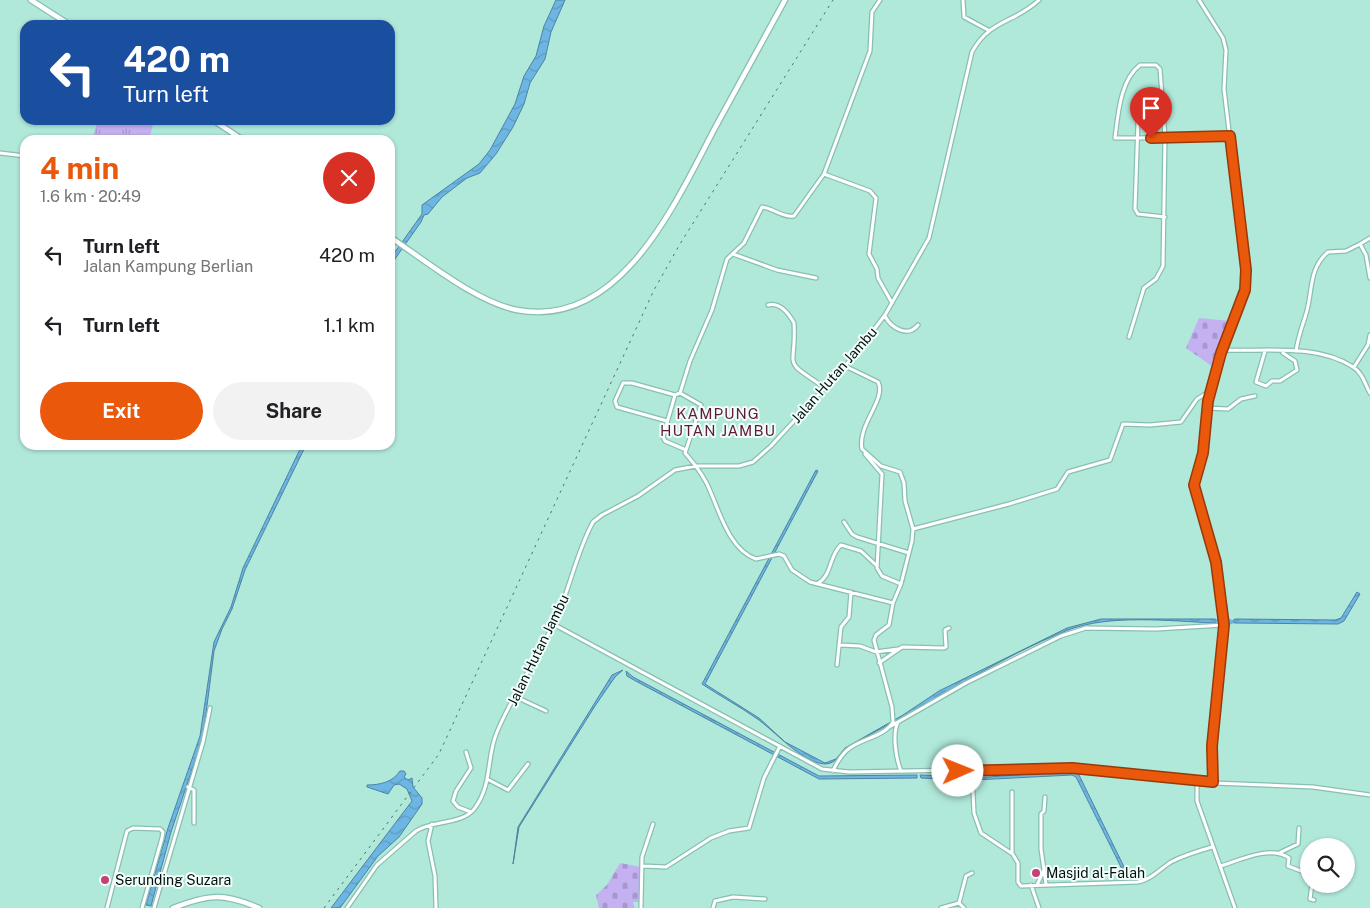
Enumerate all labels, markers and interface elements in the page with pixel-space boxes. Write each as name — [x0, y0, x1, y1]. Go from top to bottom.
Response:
text: 420 m — [123, 39, 230, 80]
icon: left — [40, 40, 105, 105]
text: Turn left — [123, 81, 209, 107]
pin — [1130, 87, 1172, 138]
icon: arrive — [1137, 94, 1165, 122]
text: 4 min — [40, 150, 119, 186]
button: close — [323, 152, 375, 204]
text: 1.6 km · 20:49 — [40, 187, 141, 206]
text: Turn left — [83, 235, 160, 257]
icon: left — [40, 241, 68, 269]
text: 420 m — [319, 244, 375, 266]
text: Jalan Kampung Berlian — [83, 257, 253, 276]
icon: left — [40, 311, 68, 339]
text: Turn left — [83, 314, 160, 336]
text: 1.1 km — [324, 314, 375, 336]
street label: Jalan Hutan Jambu — [788, 324, 880, 426]
button: Exit — [40, 382, 203, 440]
button: Share — [213, 382, 375, 440]
district label: KAMPUNG HUTAN JAMBU — [660, 405, 776, 439]
street label: Jalan Hutan Jambu — [504, 592, 572, 708]
position arrow — [931, 744, 983, 796]
map controls — [1300, 838, 1355, 893]
button: search — [1300, 838, 1355, 893]
place label: Masjid al-Falah — [1046, 865, 1145, 881]
marker: Masjid al-Falah — [1030, 867, 1042, 879]
place label: Serunding Suzara — [115, 872, 231, 888]
marker: Serunding Suzara — [99, 874, 111, 886]

